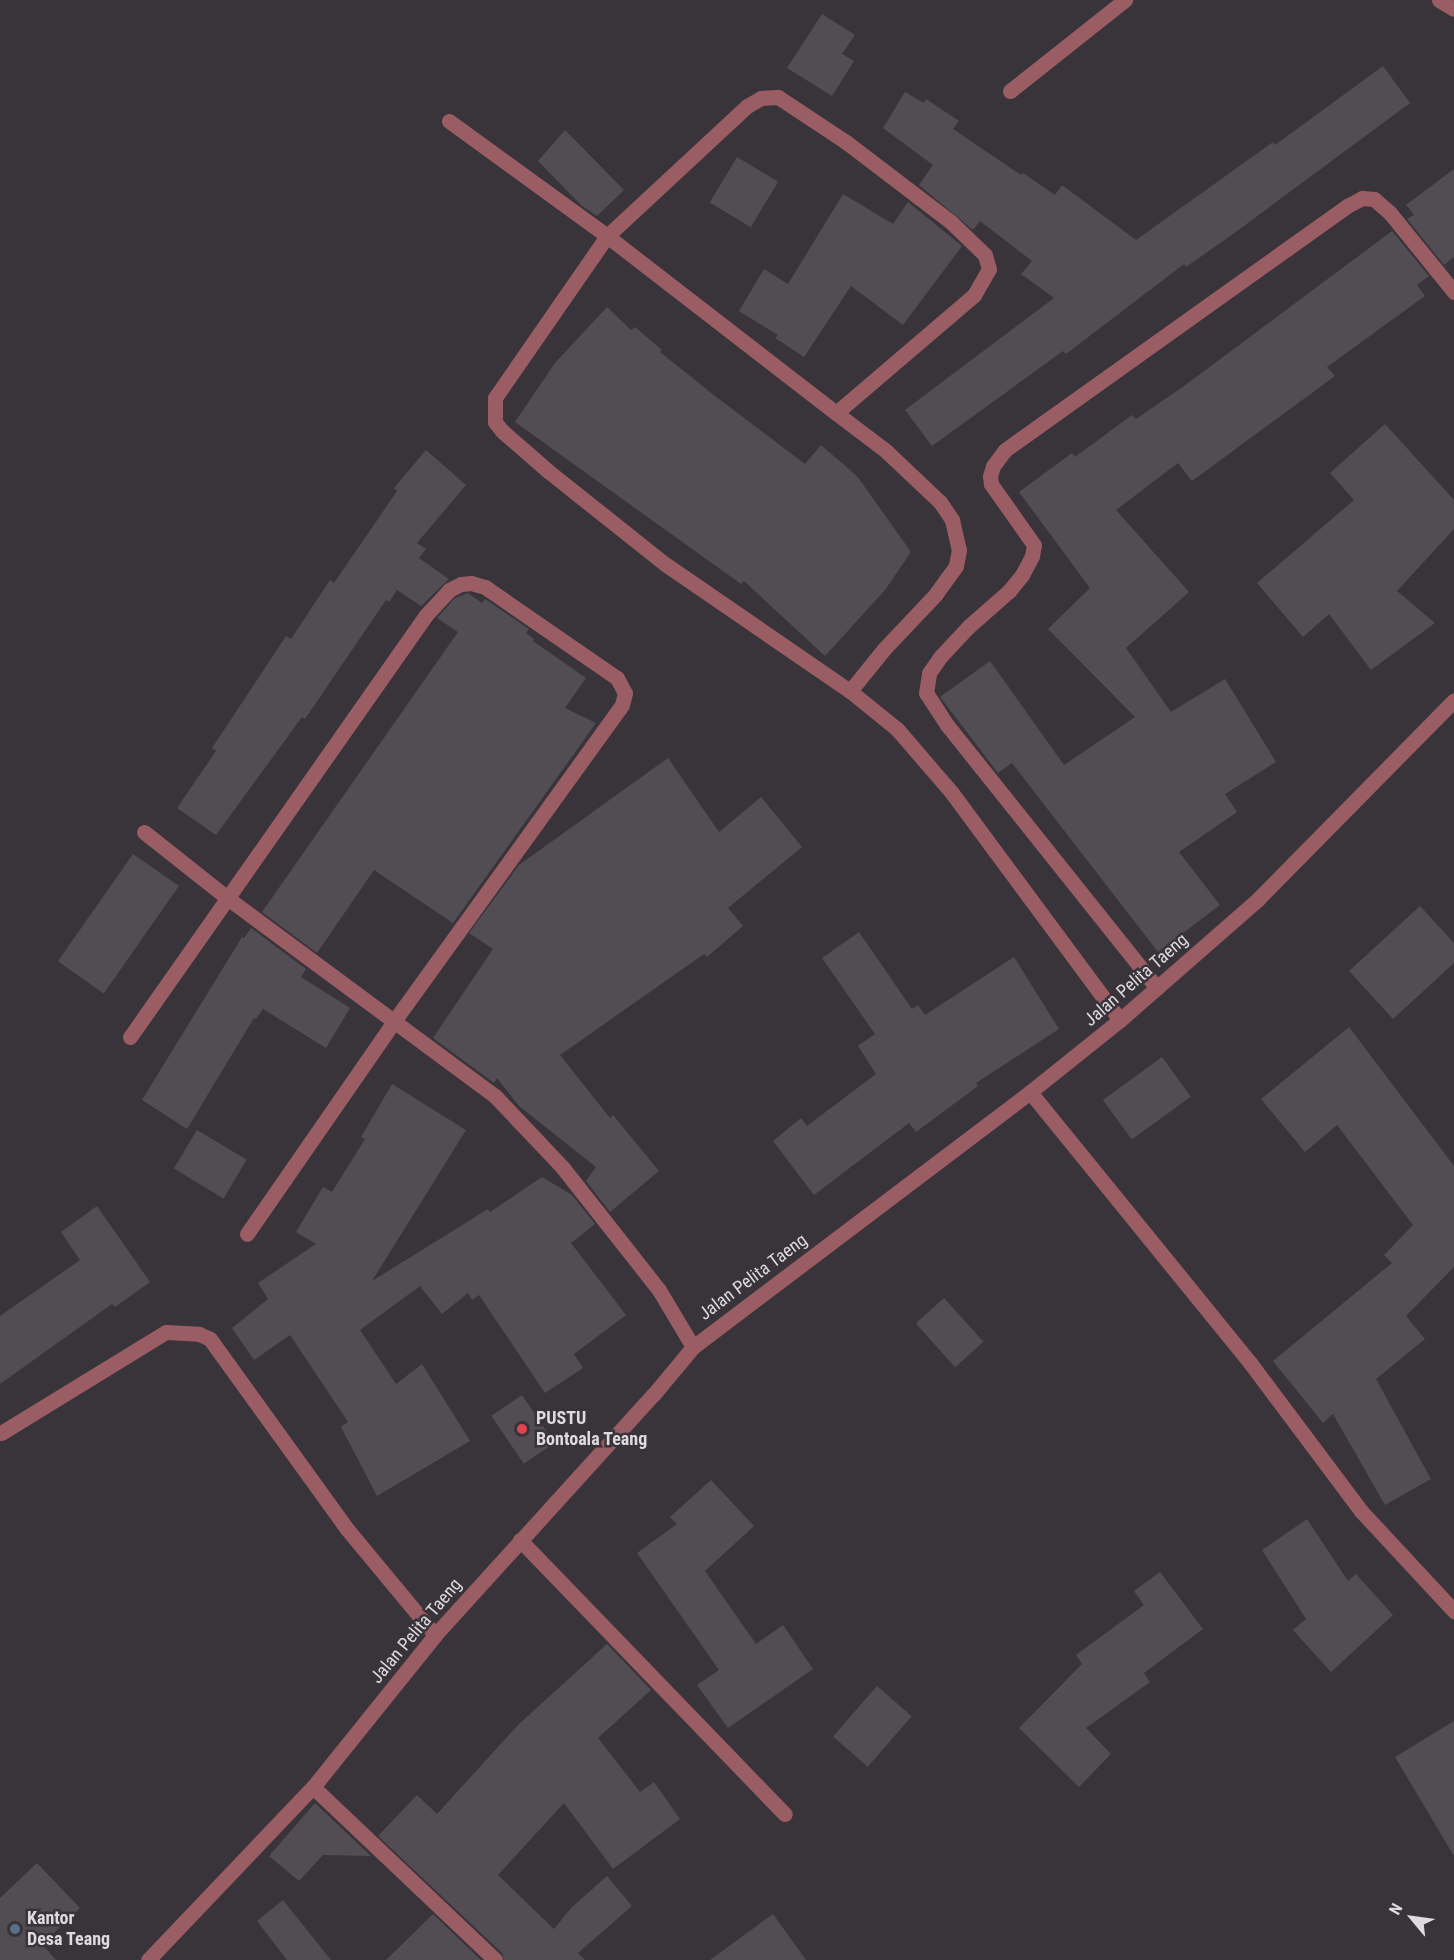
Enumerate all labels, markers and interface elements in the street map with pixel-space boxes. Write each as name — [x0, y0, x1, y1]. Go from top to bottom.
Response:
street label: Jalan Pelita Taeng — [1080, 929, 1192, 1031]
street label: Jalan Pelita Taeng — [694, 1229, 812, 1325]
place label: PUSTU Bontoala Teang — [536, 1408, 648, 1450]
marker: PUSTU Bontoala Teang — [513, 1420, 531, 1438]
street label: Jalan Pelita Taeng — [366, 1574, 466, 1688]
north arrow — [1382, 1888, 1442, 1948]
text: N — [1385, 1900, 1406, 1918]
place label: Kantor Desa Teang — [27, 1908, 111, 1950]
marker: Kantor Desa Teang — [8, 1922, 22, 1936]

